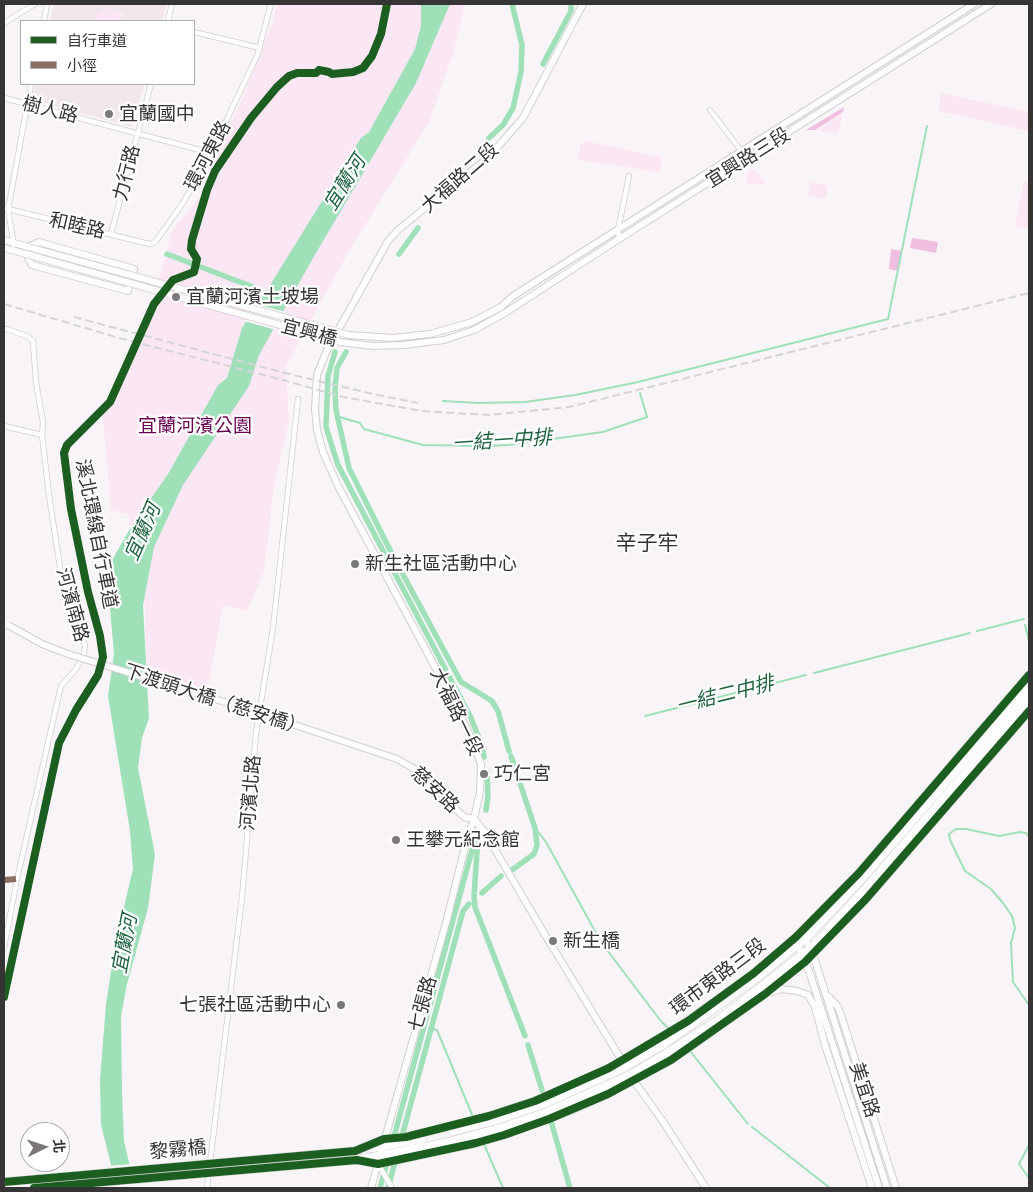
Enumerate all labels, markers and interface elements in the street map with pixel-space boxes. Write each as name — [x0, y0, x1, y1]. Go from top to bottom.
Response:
legend — [20, 20, 195, 85]
text: 自行車道 — [67, 31, 127, 50]
text: 小徑 — [67, 56, 97, 75]
street label: 樹人路 — [20, 92, 80, 128]
place label: 宜蘭國中 — [119, 103, 195, 125]
marker: 宜蘭國中 — [103, 108, 115, 120]
street label: 環河東路 — [180, 117, 236, 195]
street label: 宜興路三段 — [702, 123, 794, 193]
street label: 大福路二段 — [417, 138, 503, 218]
street label: 力行路 — [109, 143, 145, 203]
water label: 宜蘭河 — [319, 151, 371, 215]
street label: 和睦路 — [47, 208, 107, 244]
place label: 宜蘭河濱土坡場 — [186, 286, 319, 308]
marker: 宜蘭河濱土坡場 — [170, 291, 182, 303]
street label: 宜興橋 — [279, 315, 339, 351]
park label: 宜蘭河濱公園 — [138, 415, 252, 437]
water label: 一結一中排 — [451, 426, 553, 456]
street label: 溪北環線自行車道 — [70, 457, 122, 611]
water label: 宜蘭河 — [120, 500, 166, 564]
district label: 辛子牢 — [616, 531, 678, 557]
place label: 新生社區活動中心 — [365, 553, 517, 575]
marker: 新生社區活動中心 — [349, 558, 361, 570]
street label: 河濱南路 — [51, 565, 93, 645]
street label: 下渡頭大橋（慈安橋） — [121, 660, 309, 740]
street label: 大福路一段 — [425, 664, 487, 760]
water label: 一結二中排 — [674, 671, 776, 719]
street label: 河濱北路 — [236, 754, 266, 832]
street label: 慈安路 — [406, 762, 464, 818]
place label: 巧仁宮 — [494, 763, 551, 785]
marker: 巧仁宮 — [478, 768, 490, 780]
place label: 王攀元紀念館 — [406, 829, 520, 851]
marker: 王攀元紀念館 — [390, 834, 402, 846]
water label: 宜蘭河 — [107, 912, 143, 976]
place label: 新生橋 — [563, 930, 620, 952]
street label: 環市東路三段 — [666, 934, 770, 1020]
marker: 新生橋 — [547, 935, 559, 947]
street label: 七張路 — [404, 973, 442, 1035]
place label: 七張社區活動中心 — [179, 994, 331, 1016]
marker: 七張社區活動中心 — [335, 999, 347, 1011]
street label: 美宜路 — [844, 1059, 884, 1121]
north arrow — [20, 1122, 70, 1172]
street label: 黎霧橋 — [149, 1136, 207, 1164]
text: 北 — [49, 1138, 68, 1154]

